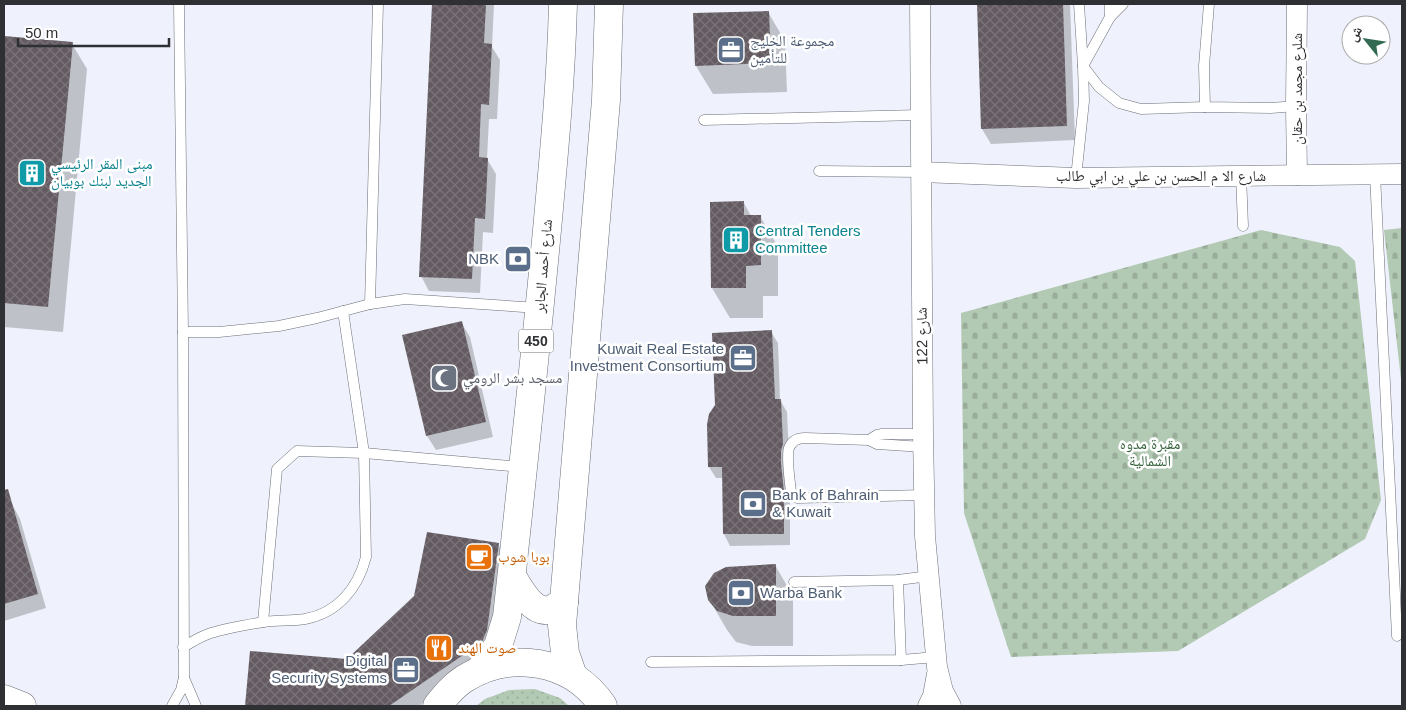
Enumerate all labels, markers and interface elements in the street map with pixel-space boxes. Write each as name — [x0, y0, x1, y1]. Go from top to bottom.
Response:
scale bar — [18, 15, 169, 47]
north arrow — [1341, 15, 1391, 65]
text: ش — [1344, 23, 1366, 44]
text: 50 m — [25, 24, 58, 41]
place label: مجموعة الخليج للتأمين — [750, 32, 835, 68]
street label: شلرع مجمد بن حقان — [1288, 33, 1307, 145]
office icon: مجموعة الخليج للتأمين — [716, 35, 746, 65]
place label: مبنى المقر الرئيسي الجديد لبنك بوبيان — [51, 155, 153, 191]
building icon: مبنى المقر الرئيسي الجديد لبنك بوبيان — [17, 158, 47, 188]
street label: شارع الا م الحسن بن علي بن ابي طالب — [1056, 167, 1266, 188]
street label: شارع أحمد الجابر — [530, 218, 557, 315]
place label: Central Tenders Committee — [755, 222, 861, 256]
building icon: Central Tenders Committee — [721, 225, 751, 255]
bank icon: NBK — [503, 244, 533, 274]
place label: NBK — [468, 250, 499, 267]
street label: شارع 122 — [912, 307, 933, 365]
road number: 450 — [518, 330, 554, 352]
place label: Kuwait Real Estate Investment Consortium — [570, 340, 724, 374]
office icon: Kuwait Real Estate Investment Consortium — [728, 343, 758, 373]
mosque icon: مسجد بشر الرومي — [429, 363, 459, 393]
place label: مسجد بشر الرومي — [463, 369, 562, 390]
park label: مقبرة مدوه الشمالية — [1120, 435, 1180, 469]
place label: Bank of Bahrain & Kuwait — [772, 486, 879, 520]
bank icon: Bank of Bahrain & Kuwait — [738, 489, 768, 519]
cafe icon: بوبا شوب — [464, 542, 494, 572]
place label: بوبا شوب — [498, 548, 550, 566]
bank icon: Warba Bank — [726, 578, 756, 608]
place label: Warba Bank — [760, 584, 842, 601]
restaurant icon: صوت الهند — [424, 633, 454, 663]
place label: صوت الهند — [458, 639, 517, 657]
place label: Digital Security Systems — [271, 652, 387, 686]
office icon: Digital Security Systems — [391, 655, 421, 685]

